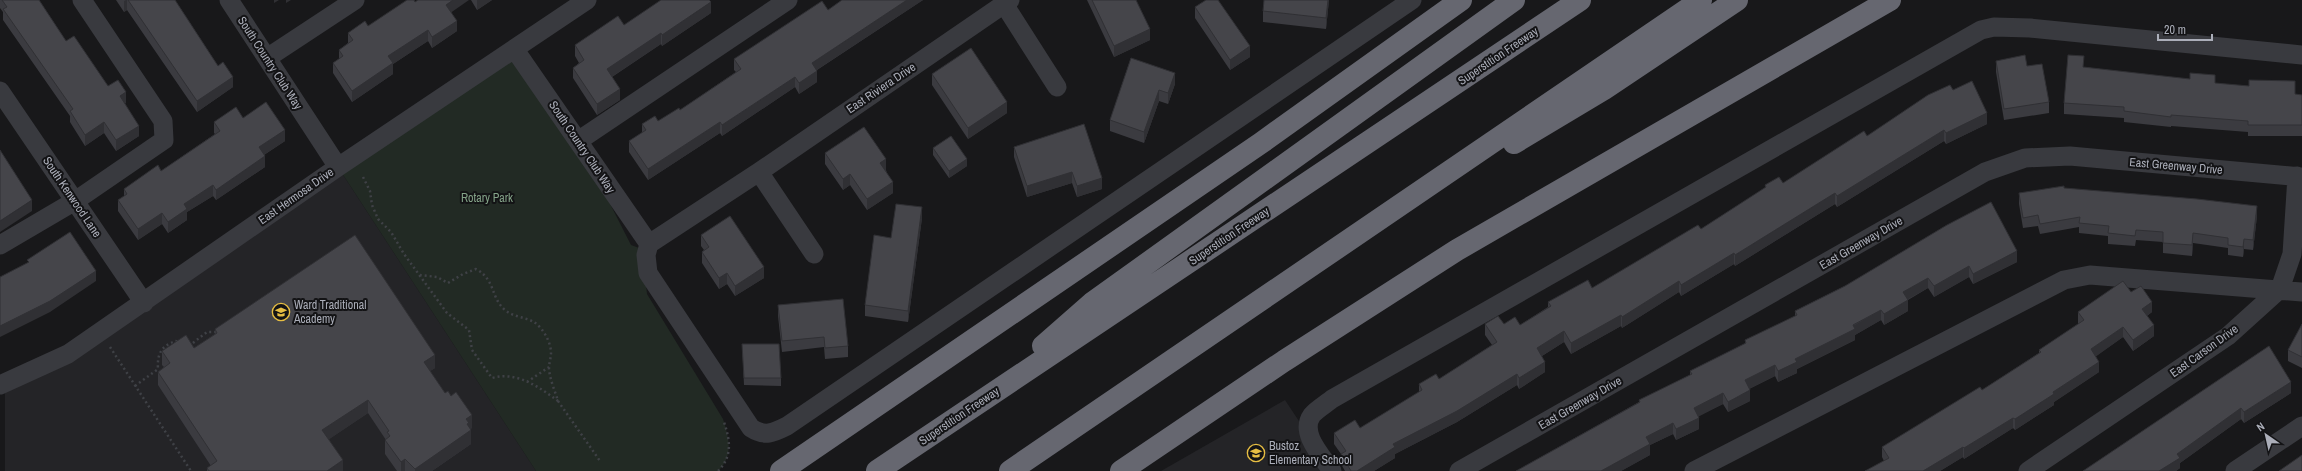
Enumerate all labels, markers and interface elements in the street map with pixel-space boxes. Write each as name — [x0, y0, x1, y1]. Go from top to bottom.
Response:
street label: South Country Club Way — [234, 13, 306, 113]
scale bar — [2158, 16, 2212, 42]
text: 20 m — [2164, 22, 2186, 38]
street label: Superstition Freeway — [1455, 23, 1541, 89]
street label: East Riviera Drive — [843, 59, 919, 117]
street label: South Country Club Way — [545, 98, 619, 196]
street label: South Kenwood Lane — [39, 154, 105, 240]
street label: East Greenway Drive — [2129, 154, 2223, 178]
street label: East Hermosa Drive — [255, 164, 337, 228]
park label: Rotary Park — [461, 190, 513, 206]
street label: Superstition Freeway — [1186, 203, 1272, 269]
street label: East Greenway Drive — [1816, 213, 1906, 273]
place label: Ward Traditional Academy — [293, 297, 366, 327]
school or university icon: Ward Traditional Academy — [271, 302, 291, 322]
street label: East Carson Drive — [2167, 321, 2241, 381]
street label: East Greenway Drive — [1535, 373, 1625, 433]
street label: Superstition Freeway — [916, 383, 1002, 449]
north arrow — [2246, 415, 2286, 455]
text: N — [2254, 419, 2267, 434]
place label: Bustoz Elementary School — [1269, 438, 1352, 468]
school or university icon: Bustoz Elementary School — [1246, 443, 1266, 463]

